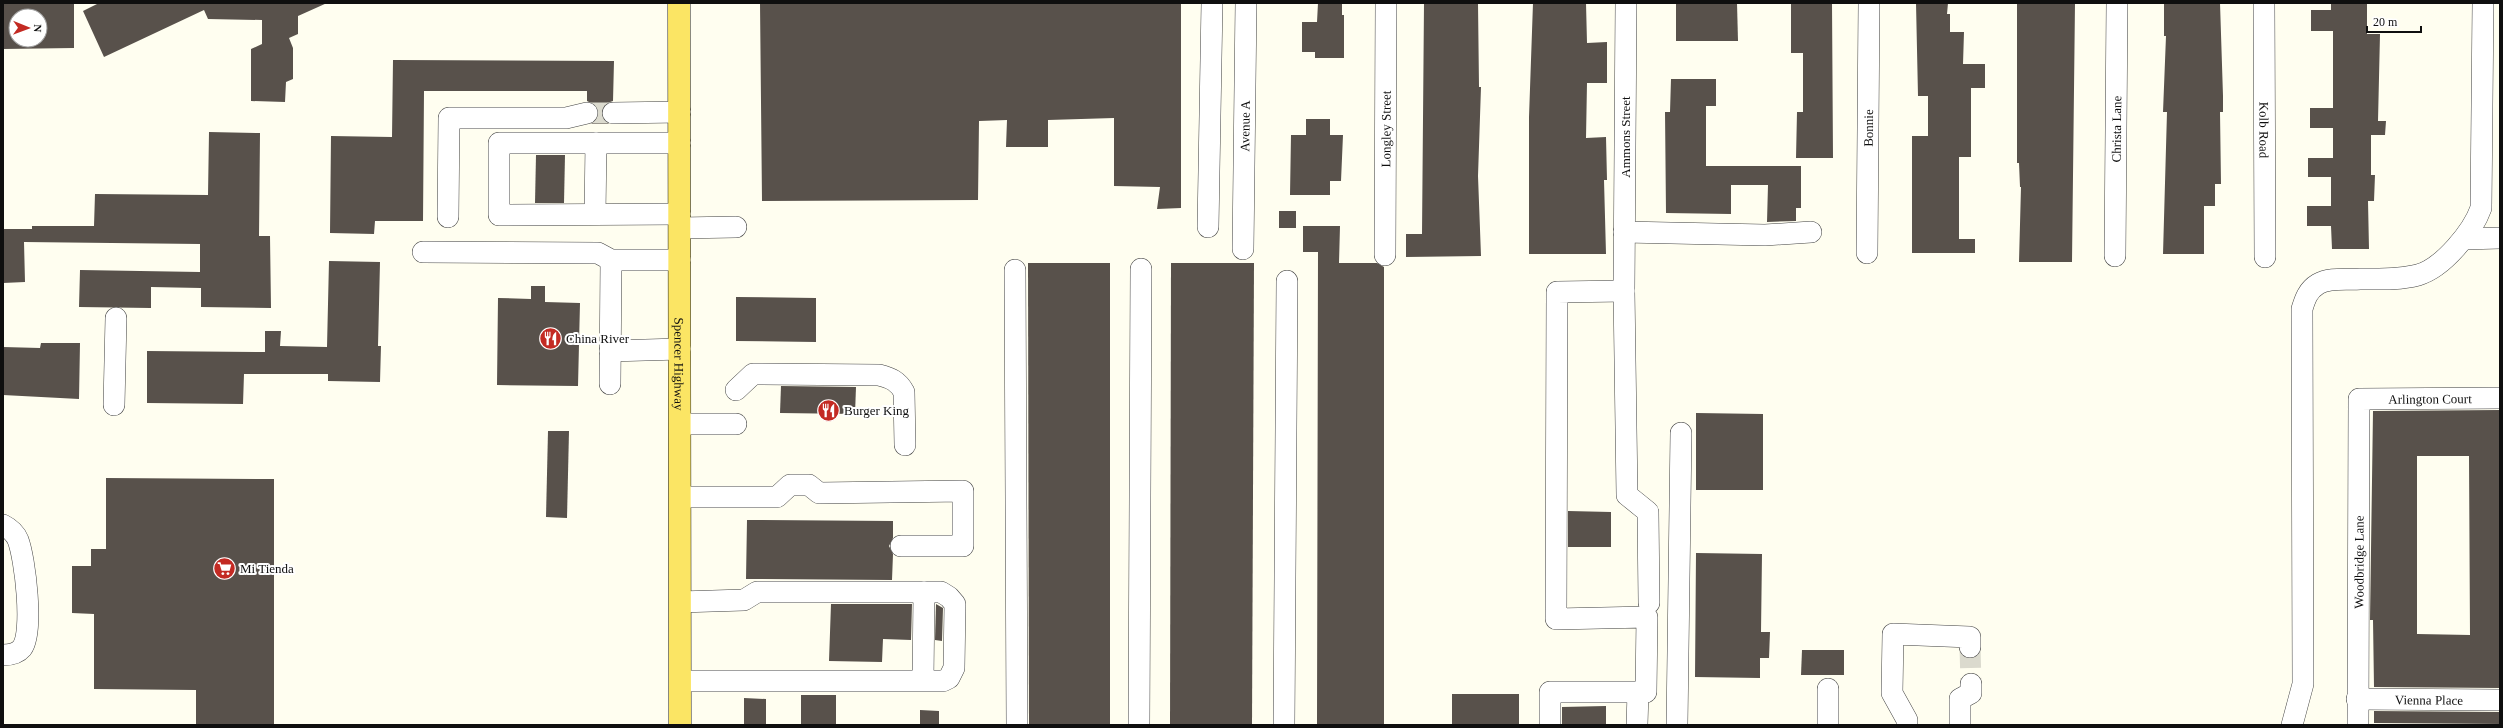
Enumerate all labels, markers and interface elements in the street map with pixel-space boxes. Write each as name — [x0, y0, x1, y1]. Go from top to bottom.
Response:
north arrow — [8, 8, 48, 48]
scale bar — [2367, 8, 2421, 34]
text: 20 m — [2373, 15, 2398, 29]
text: N — [32, 24, 44, 32]
street label: Longley Street — [1378, 90, 1394, 168]
street label: Christa Lane — [2109, 95, 2124, 163]
street label: Ammons Street — [1618, 96, 1633, 178]
street label: Avenue A — [1237, 100, 1253, 152]
street label: Kolb Road — [2256, 102, 2272, 159]
street label: Bonnie — [1861, 109, 1876, 147]
street label: Spencer Highway — [671, 318, 687, 411]
restaurant icon: China River — [537, 325, 563, 351]
place label: China River — [566, 331, 630, 346]
street label: Arlington Court — [2388, 391, 2472, 407]
restaurant icon: Burger King — [816, 397, 842, 423]
place label: Burger King — [844, 403, 910, 418]
street label: Woodbridge Lane — [2351, 515, 2367, 609]
supermarket icon: Mi Tienda — [212, 555, 238, 581]
place label: Mi Tienda — [240, 561, 294, 576]
street label: Vienna Place — [2395, 692, 2463, 708]

